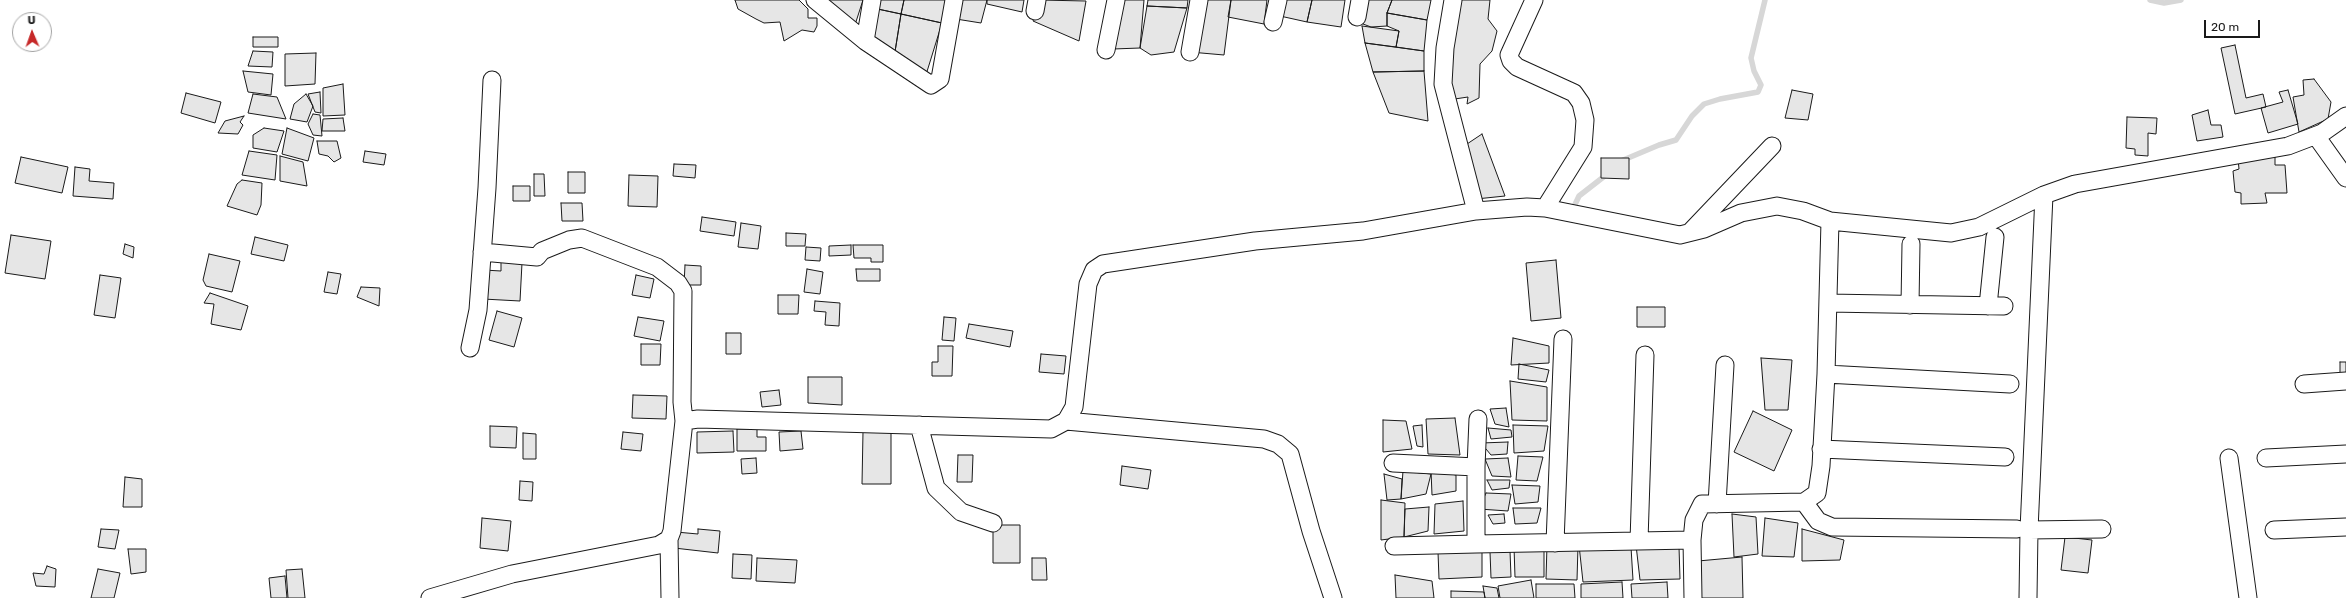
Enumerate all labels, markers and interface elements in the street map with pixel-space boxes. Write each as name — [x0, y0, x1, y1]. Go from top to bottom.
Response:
north arrow — [12, 12, 52, 52]
scale bar — [2206, 12, 2262, 38]
text: U — [27, 14, 36, 27]
text: 20 m — [2211, 20, 2239, 34]

